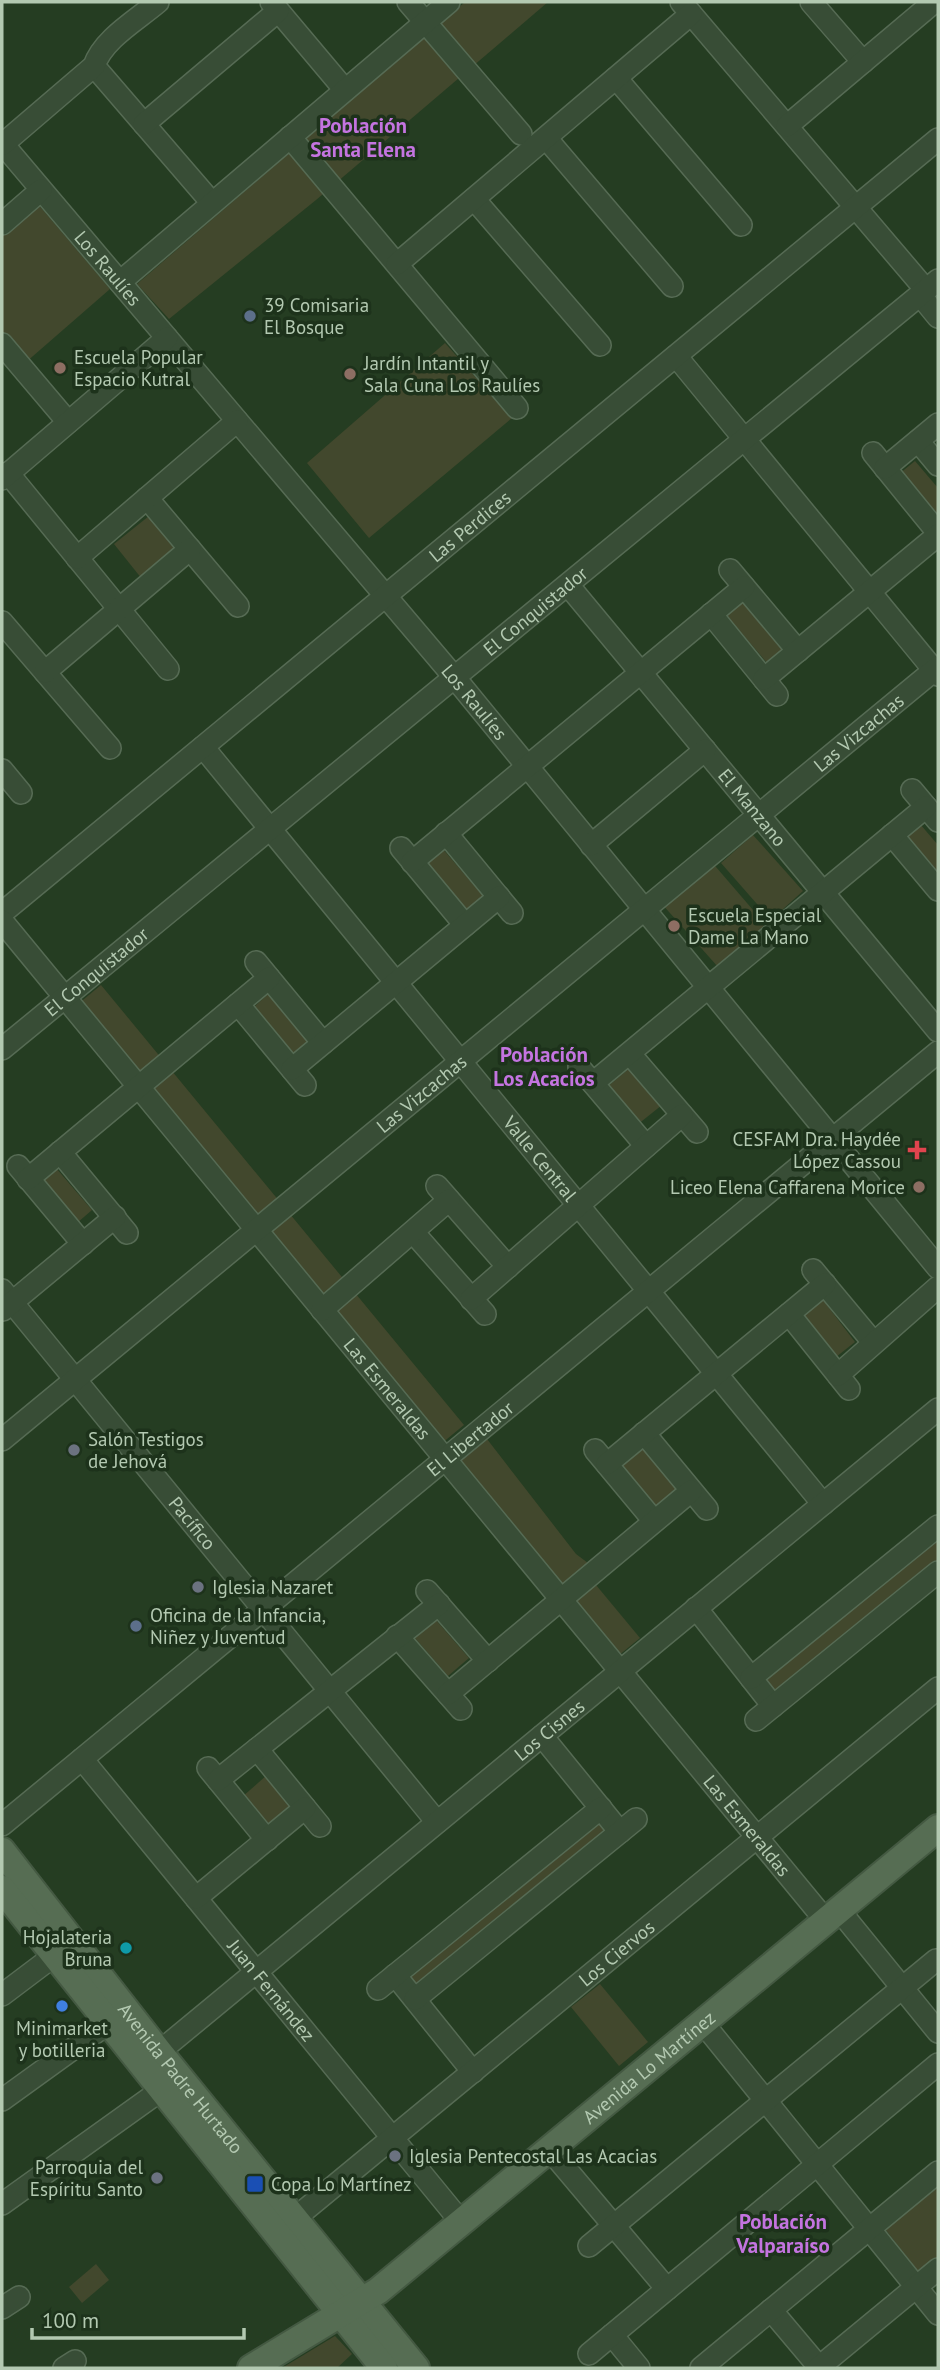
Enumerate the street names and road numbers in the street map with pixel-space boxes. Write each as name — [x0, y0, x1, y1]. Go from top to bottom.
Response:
street label: Los Raulíes — [69, 226, 147, 311]
street label: Las Perdices — [424, 485, 516, 567]
street label: El Conquistador — [478, 561, 593, 661]
street label: Los Raulíes — [436, 659, 513, 745]
street label: Las Vizcachas — [809, 688, 909, 777]
street label: El Manzano — [713, 763, 792, 851]
street label: El Conquistador — [39, 921, 154, 1021]
street label: Las Vizcachas — [371, 1049, 471, 1138]
street label: Valle Central — [497, 1110, 582, 1206]
street label: Las Esmeraldas — [339, 1333, 436, 1444]
street label: El Libertador — [422, 1395, 519, 1481]
street label: Pacífico — [164, 1492, 221, 1554]
street label: Los Cisnes — [509, 1694, 589, 1766]
street label: Las Esmeraldas — [698, 1770, 796, 1881]
street label: Los Ciervos — [574, 1915, 659, 1991]
street label: Juan Fernández — [222, 1934, 320, 2046]
street label: Avenida Padre Hurtado — [113, 1998, 249, 2158]
street label: Avenida Lo Martínez — [578, 2005, 720, 2129]

